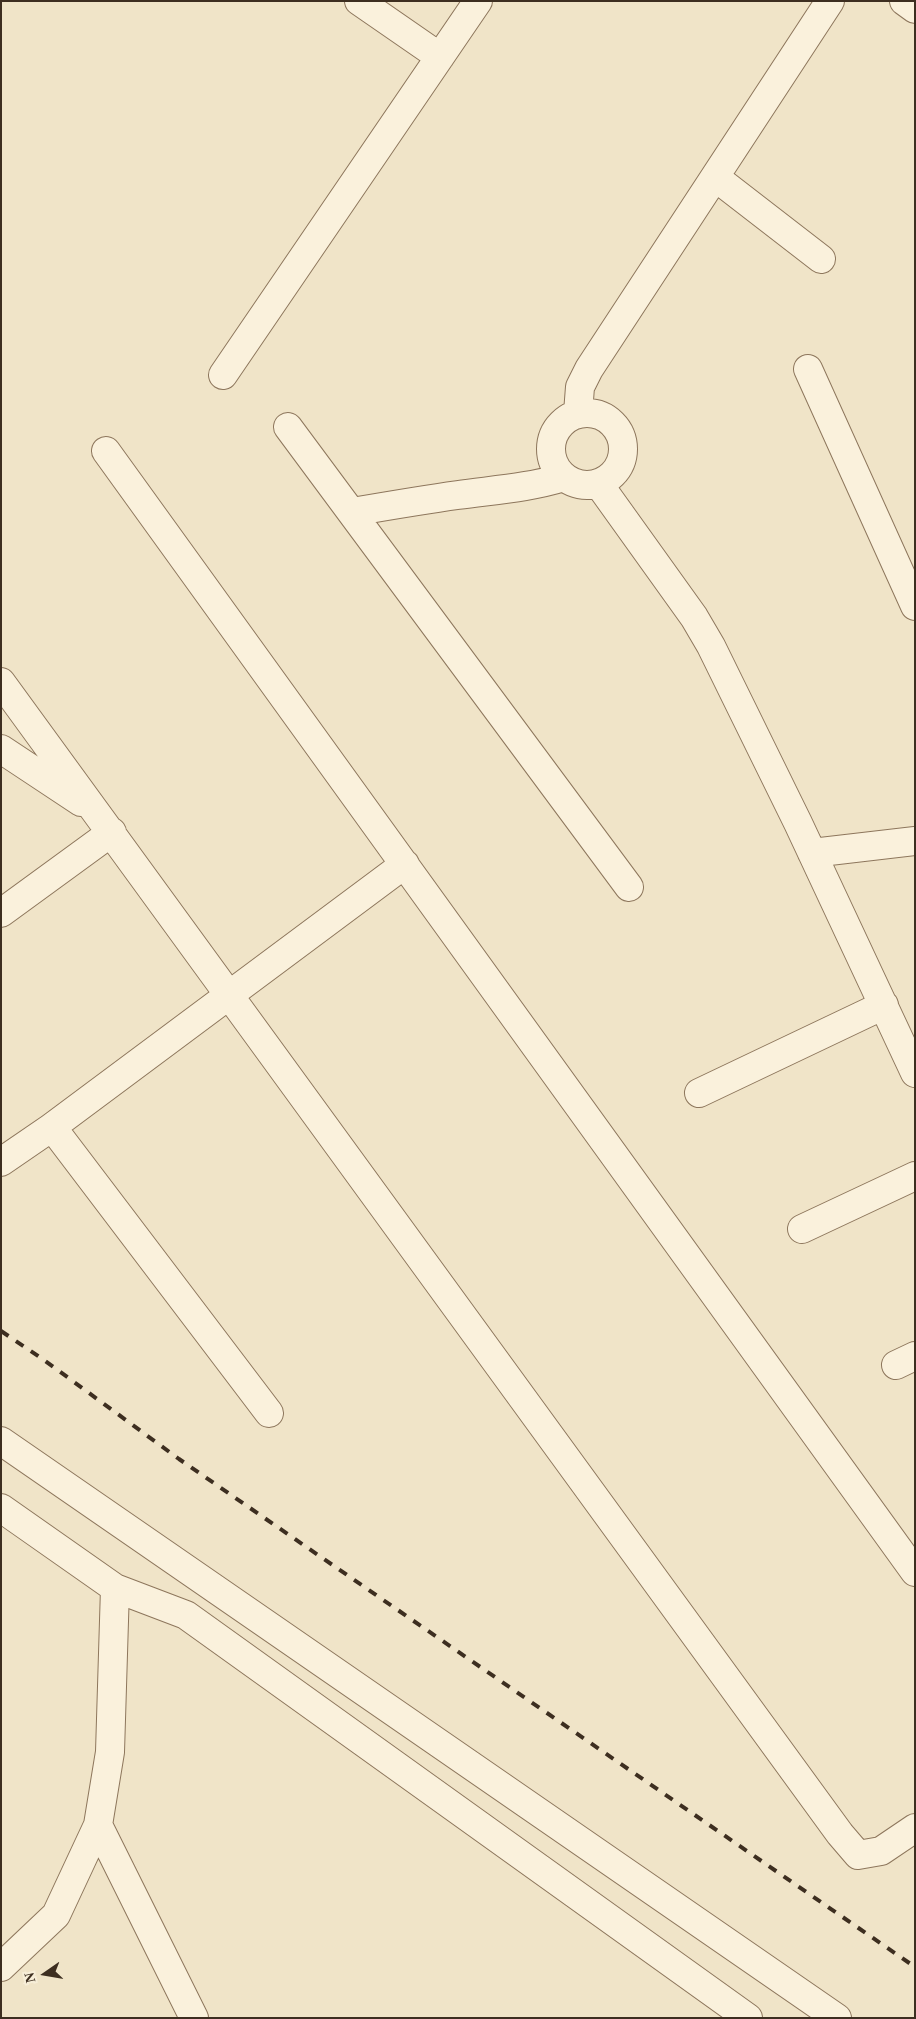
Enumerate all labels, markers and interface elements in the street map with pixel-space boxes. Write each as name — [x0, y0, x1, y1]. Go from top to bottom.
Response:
north arrow — [20, 1949, 70, 1999]
text: N — [21, 1971, 38, 1984]

